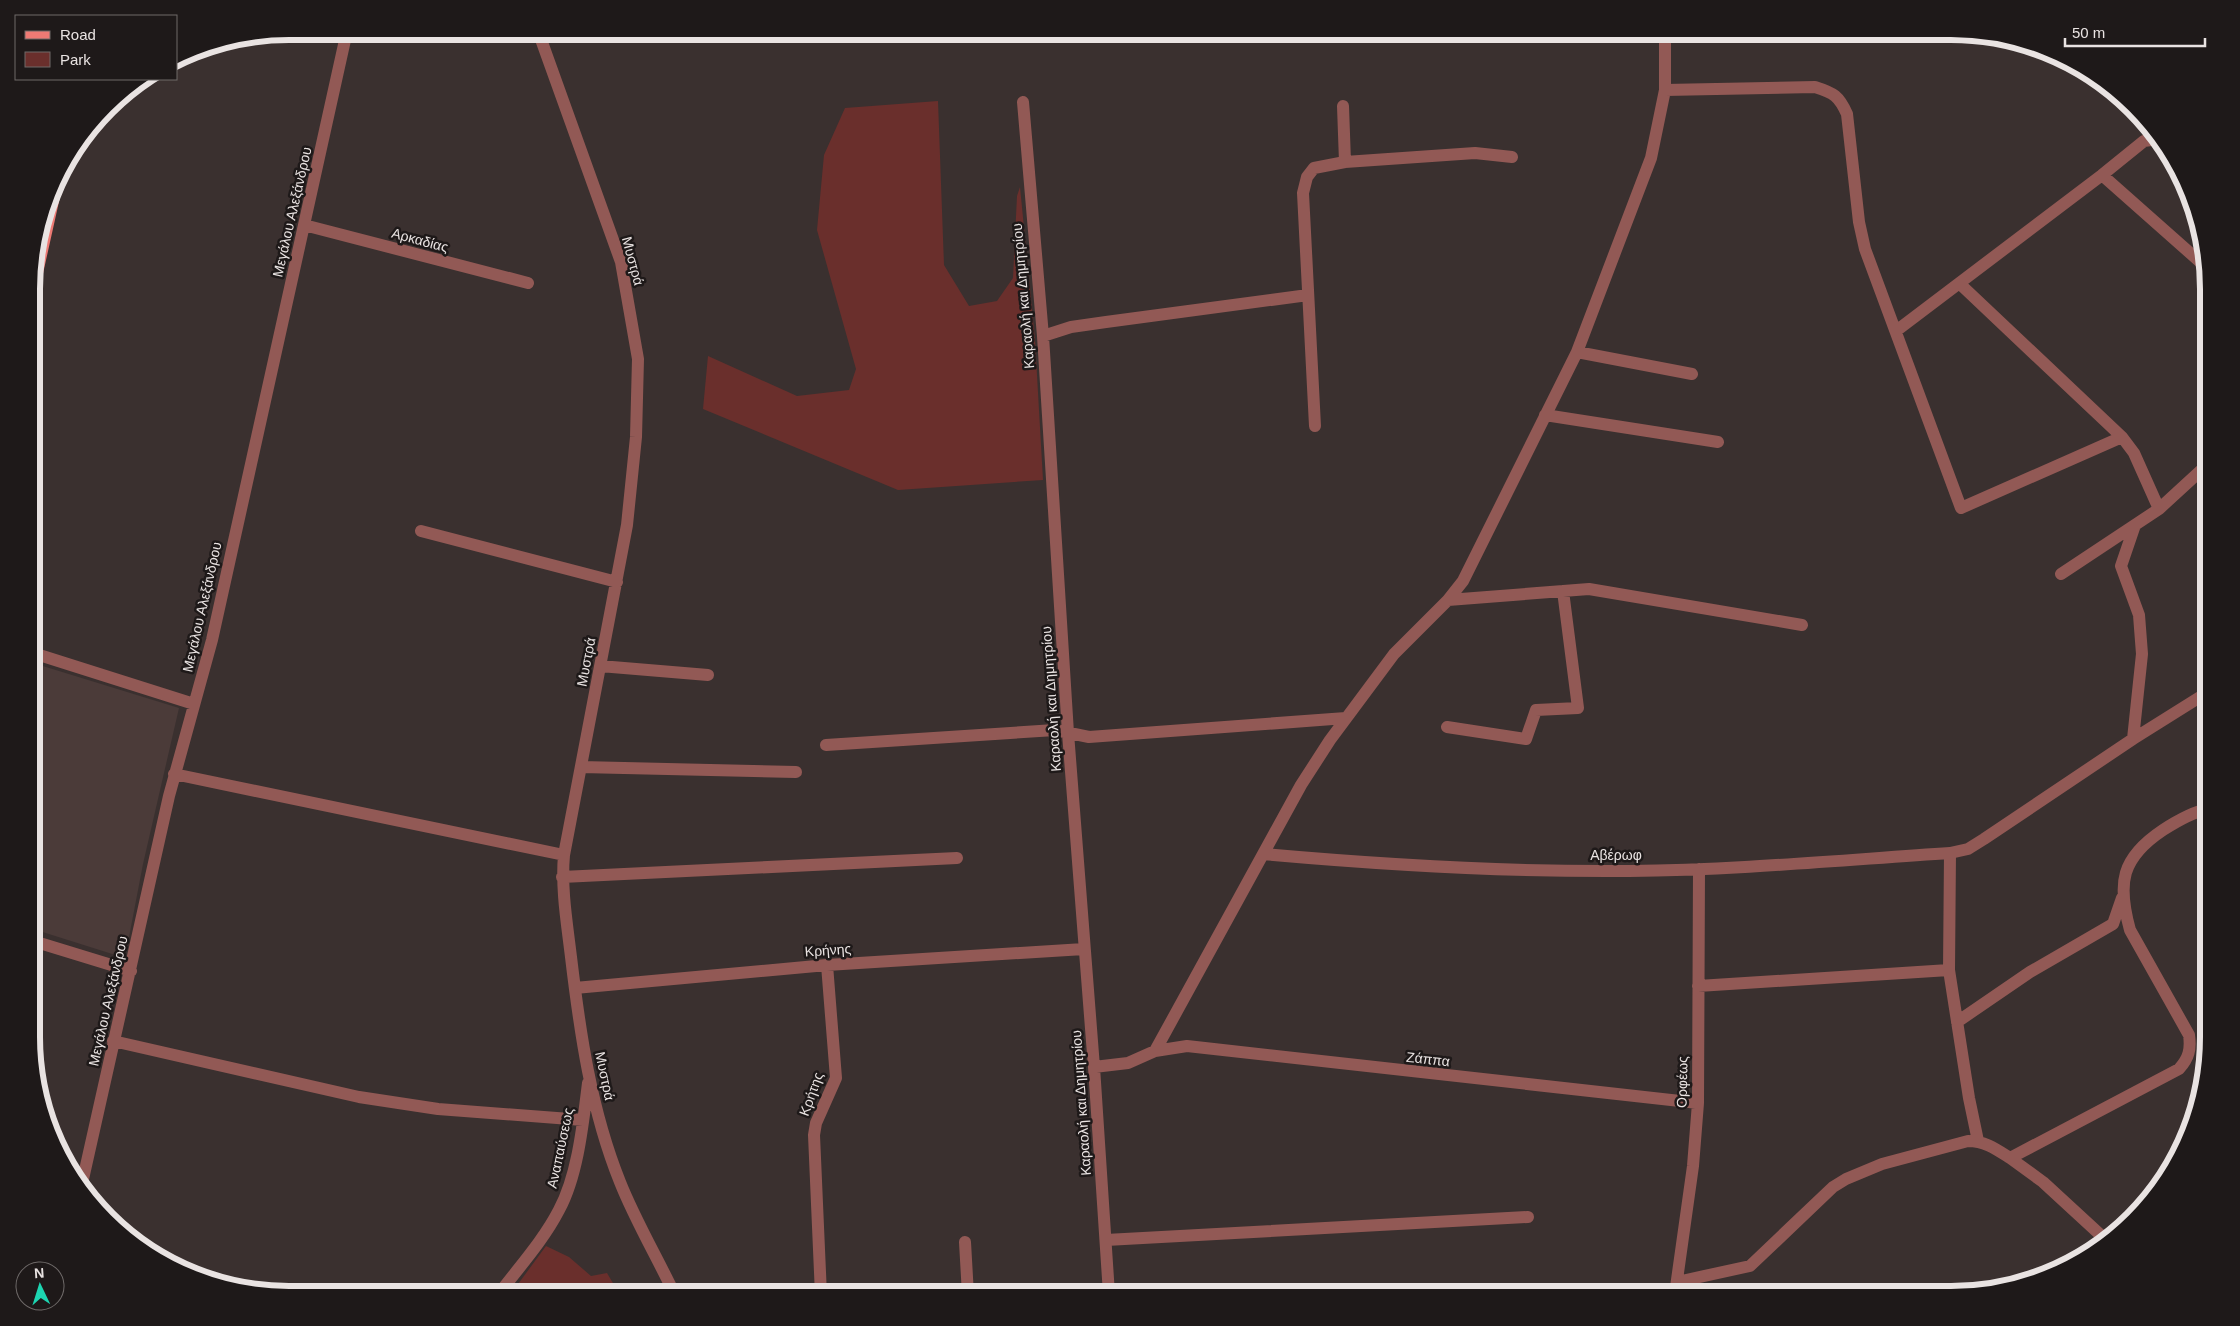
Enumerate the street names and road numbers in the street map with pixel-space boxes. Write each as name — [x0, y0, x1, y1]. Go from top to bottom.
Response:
street label: Μεγάλου Αλεξάνδρου — [269, 145, 315, 279]
street label: Καραολή και Δημητρίου — [1009, 223, 1037, 369]
street label: Αρκαδίας — [390, 225, 450, 255]
street label: Μυστρά — [619, 235, 647, 287]
street label: Μεγάλου Αλεξάνδρου — [179, 540, 225, 674]
street label: Καραολή και Δημητρίου — [1038, 626, 1064, 772]
street label: Μυστρά — [573, 636, 599, 688]
street label: Αβέρωφ — [1590, 847, 1642, 863]
street label: Μεγάλου Αλεξάνδρου — [85, 934, 131, 1068]
street label: Κρήνης — [804, 940, 852, 960]
street label: Καραολή και Δημητρίου — [1068, 1030, 1094, 1176]
street label: Ζάππα — [1405, 1049, 1451, 1069]
street label: Μυστρά — [592, 1050, 618, 1102]
street label: Ορφέως — [1674, 1056, 1690, 1108]
street label: Κρήτης — [796, 1070, 826, 1118]
street label: Αναπαύσεως — [544, 1106, 576, 1190]

